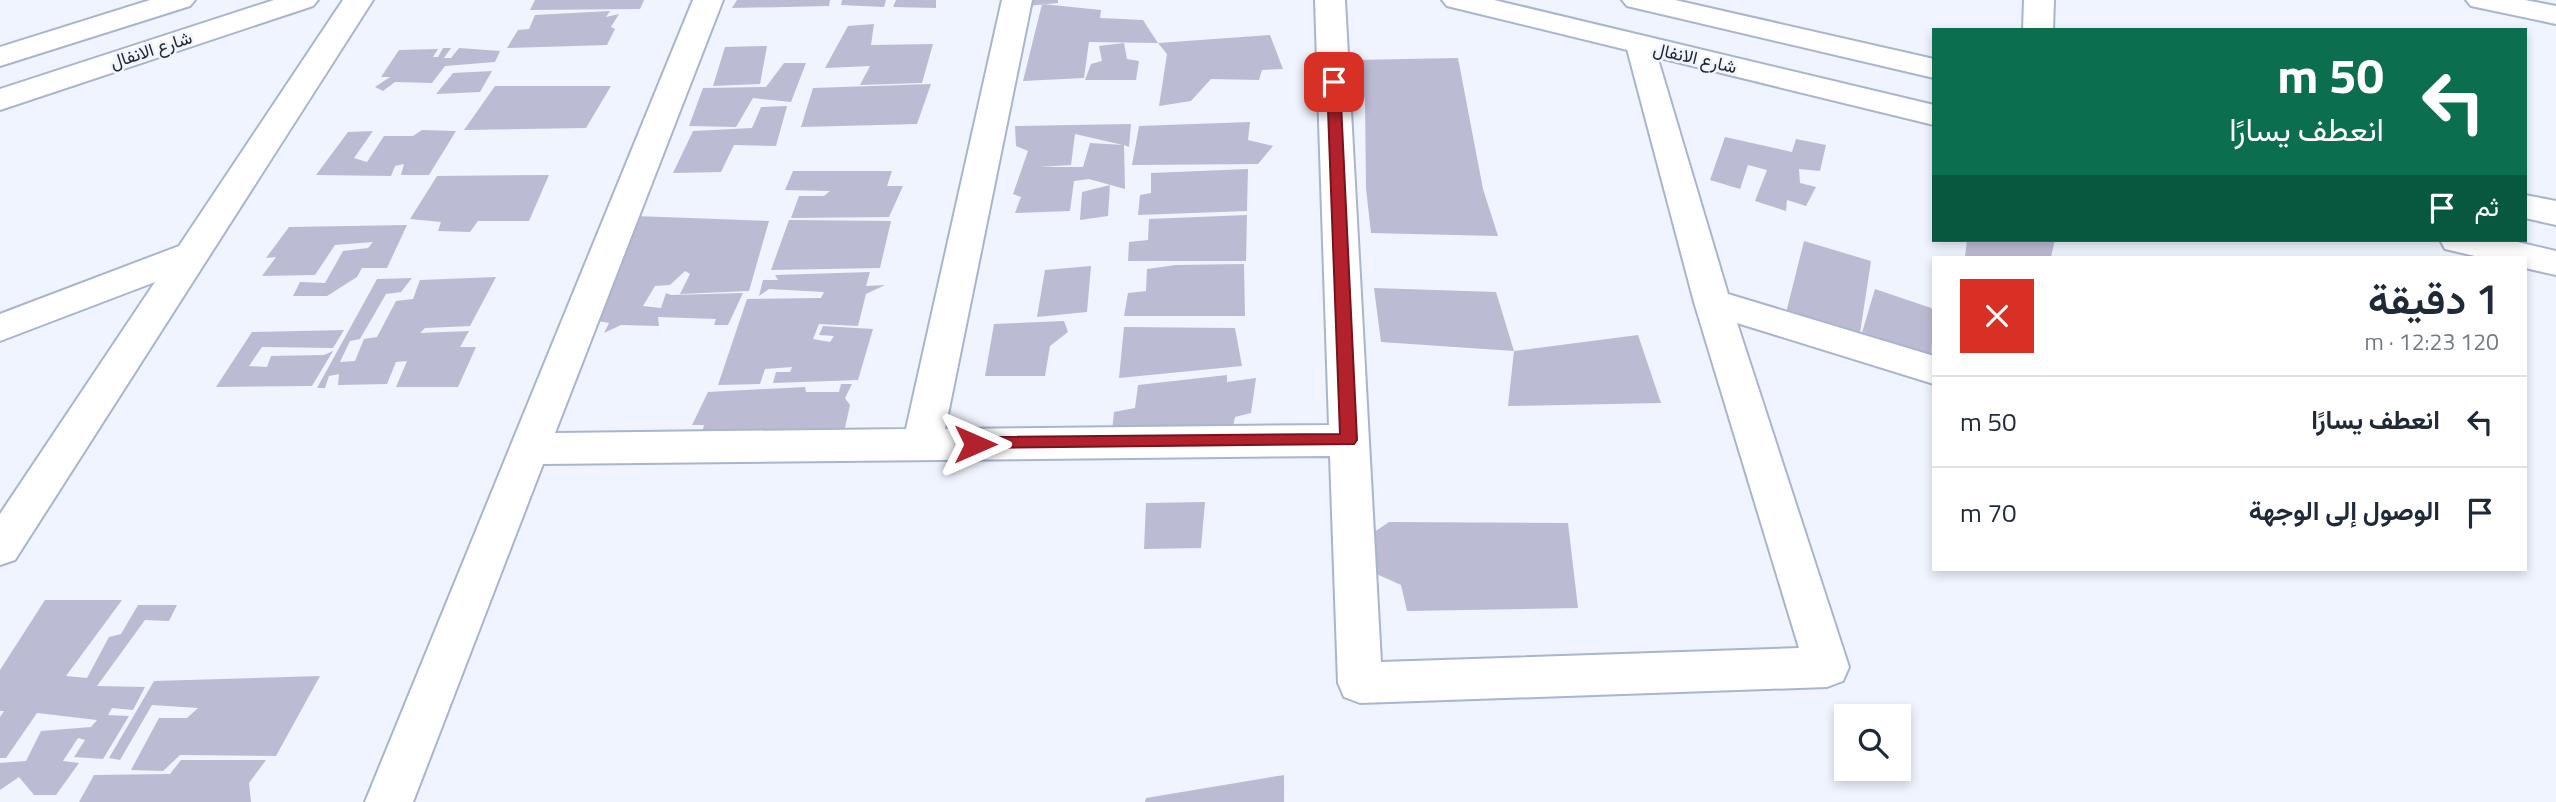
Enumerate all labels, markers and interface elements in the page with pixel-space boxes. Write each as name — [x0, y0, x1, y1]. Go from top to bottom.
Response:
street label: شارع الانفال — [106, 24, 195, 75]
street label: شارع الانفال — [1651, 35, 1740, 80]
text: 50 m — [2277, 37, 2384, 112]
pin — [1304, 52, 1364, 112]
icon: left — [2408, 56, 2499, 147]
icon: arrive — [1315, 63, 1353, 101]
text: انعطف يسارًا — [2229, 105, 2384, 153]
text: ثم — [2475, 187, 2499, 226]
icon: arrive — [2423, 189, 2461, 227]
text: 1 دقيقة — [2368, 266, 2499, 330]
button: close — [1960, 279, 2034, 353]
text: 120 m · 12:23 — [2364, 324, 2499, 359]
text: انعطف يسارًا — [2311, 400, 2440, 439]
text: 50 m — [1960, 402, 2017, 441]
icon: left — [2461, 403, 2499, 441]
position arrow — [938, 407, 1012, 481]
text: الوصول إلى الوجهة — [2249, 491, 2440, 530]
text: 70 m — [1960, 493, 2017, 532]
icon: arrive — [2461, 494, 2499, 532]
map controls — [1834, 704, 1911, 781]
button: search — [1834, 704, 1911, 781]

